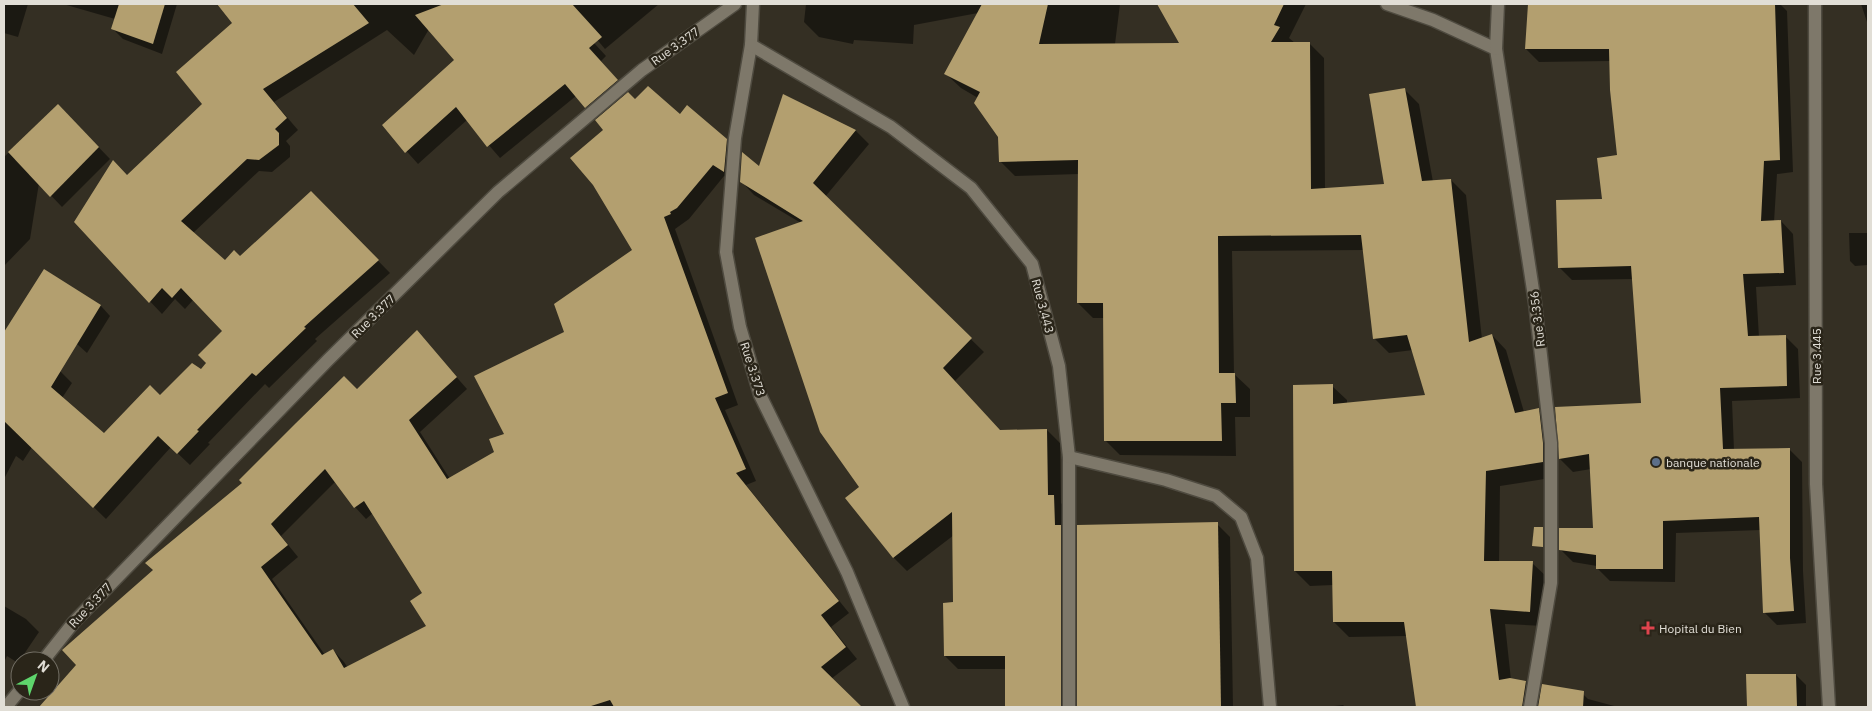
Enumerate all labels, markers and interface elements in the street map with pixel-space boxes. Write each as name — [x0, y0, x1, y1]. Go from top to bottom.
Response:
street label: Rue 3.377 — [648, 23, 702, 69]
street label: Rue 3.443 — [1029, 277, 1057, 335]
street label: Rue 3.356 — [1526, 290, 1548, 348]
street label: Rue 3.377 — [348, 291, 398, 341]
street label: Rue 3.445 — [1809, 328, 1824, 384]
street label: Rue 3.373 — [737, 340, 769, 398]
place label: banque nationale — [1666, 455, 1760, 470]
marker: banque nationale — [1650, 456, 1662, 468]
street label: Rue 3.377 — [65, 579, 115, 631]
marker: Hopital du Bien — [1641, 621, 1655, 635]
place label: Hopital du Bien — [1659, 621, 1742, 636]
north arrow — [10, 651, 60, 701]
text: N — [34, 656, 53, 676]

